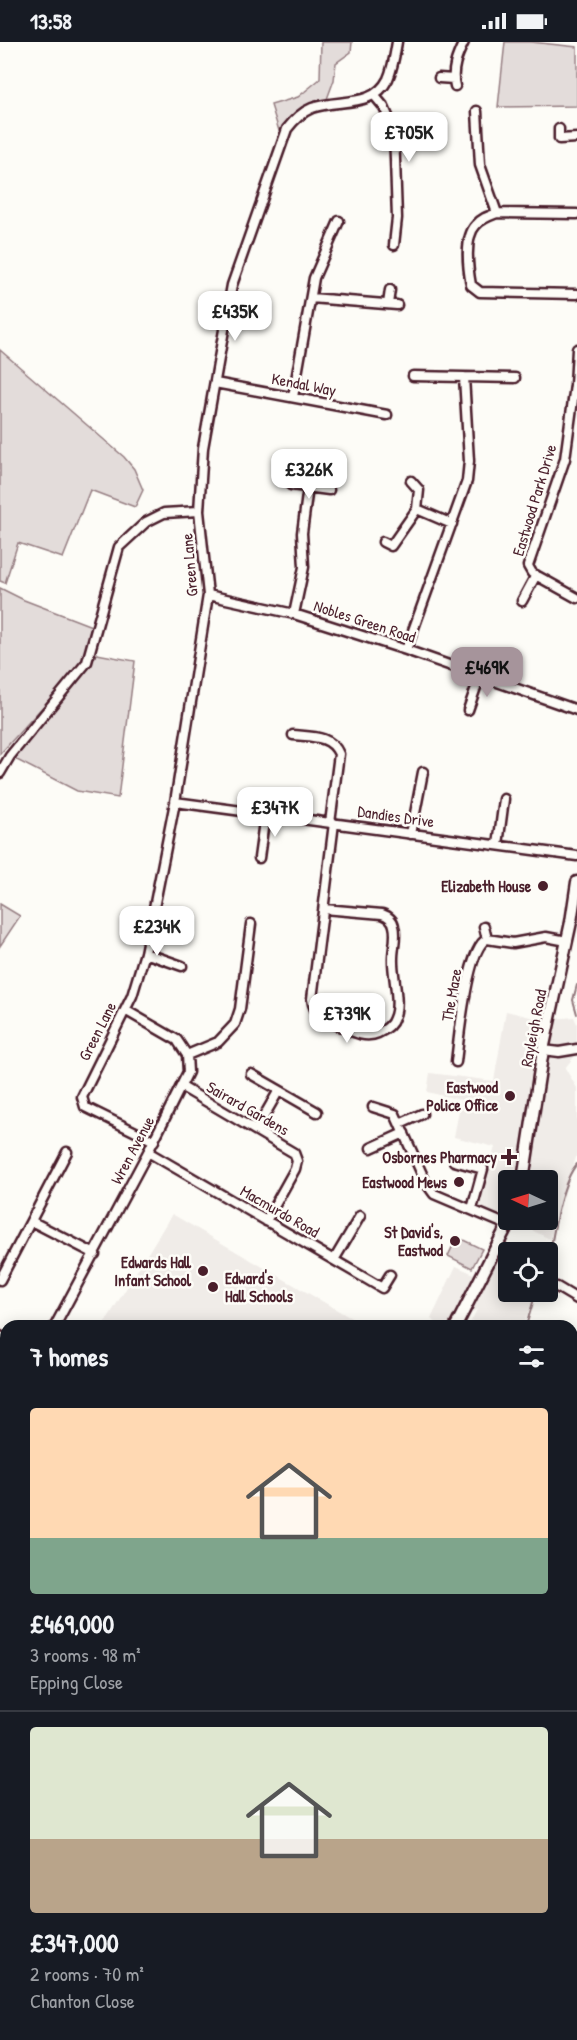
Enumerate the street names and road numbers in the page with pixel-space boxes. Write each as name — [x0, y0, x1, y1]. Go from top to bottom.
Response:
street label: Kendal Way — [270, 367, 338, 401]
street label: Eastwood Park Drive — [507, 441, 562, 559]
street label: Green Lane — [175, 532, 203, 597]
street label: Nobles Green Road — [311, 594, 419, 648]
street label: Dandies Drive — [356, 800, 436, 832]
street label: The Maze — [436, 966, 467, 1023]
street label: Rayleigh Road — [515, 987, 551, 1069]
street label: Green Lane — [73, 997, 121, 1064]
street label: Sairard Gardens — [203, 1076, 293, 1140]
street label: Wren Avenue — [105, 1112, 159, 1188]
street label: Macmurdo Road — [236, 1179, 324, 1243]

